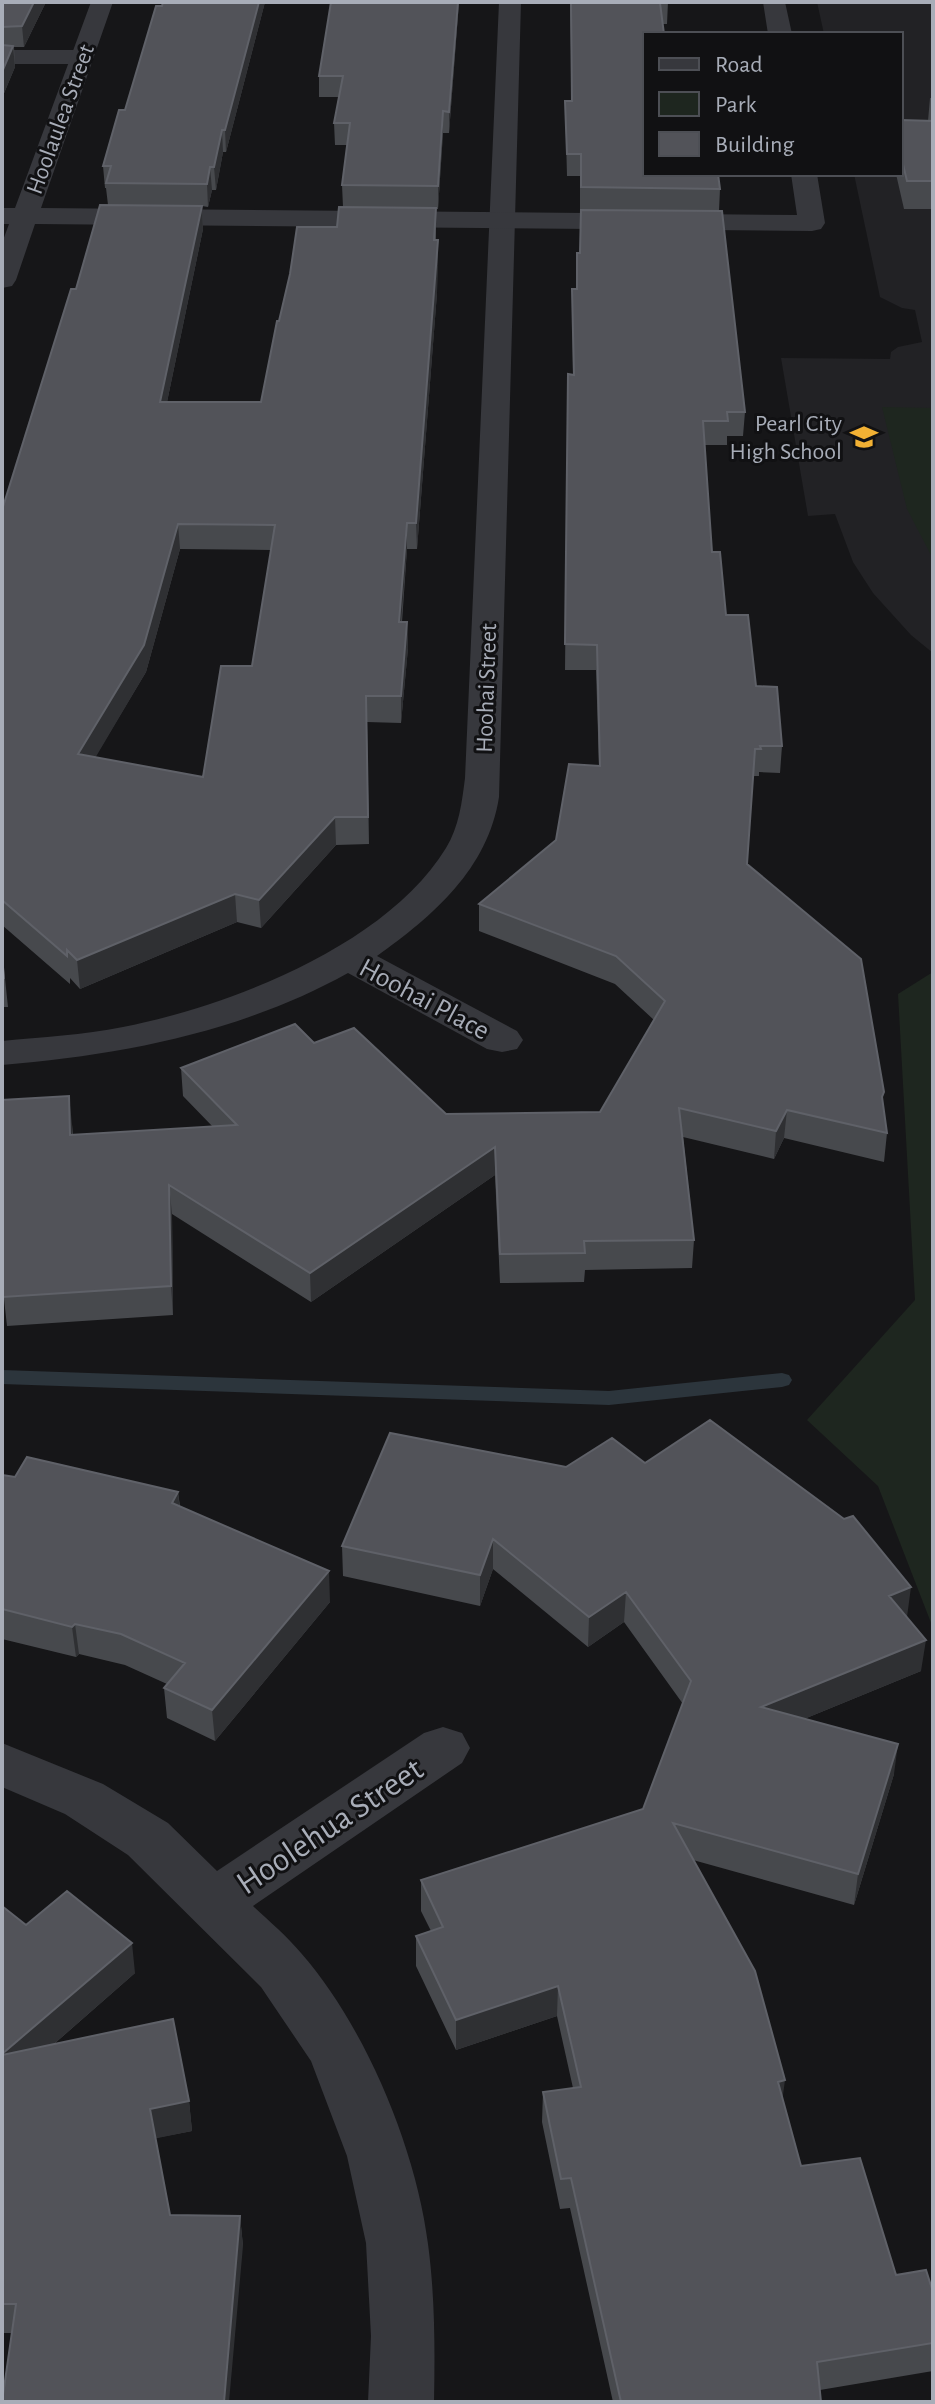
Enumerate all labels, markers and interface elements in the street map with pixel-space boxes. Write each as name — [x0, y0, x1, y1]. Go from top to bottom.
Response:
legend — [643, 32, 903, 176]
street label: Hoolaulea Street — [23, 41, 99, 197]
text: Road — [715, 53, 763, 77]
text: Park — [715, 93, 756, 117]
text: Building — [715, 133, 794, 157]
place label: Pearl City High School — [730, 412, 842, 464]
school or university icon: Pearl City High School — [849, 422, 879, 452]
street label: Hoohai Street — [473, 623, 501, 753]
street label: Hoohai Place — [354, 954, 494, 1046]
street label: Hoolehua Street — [231, 1752, 429, 1901]

